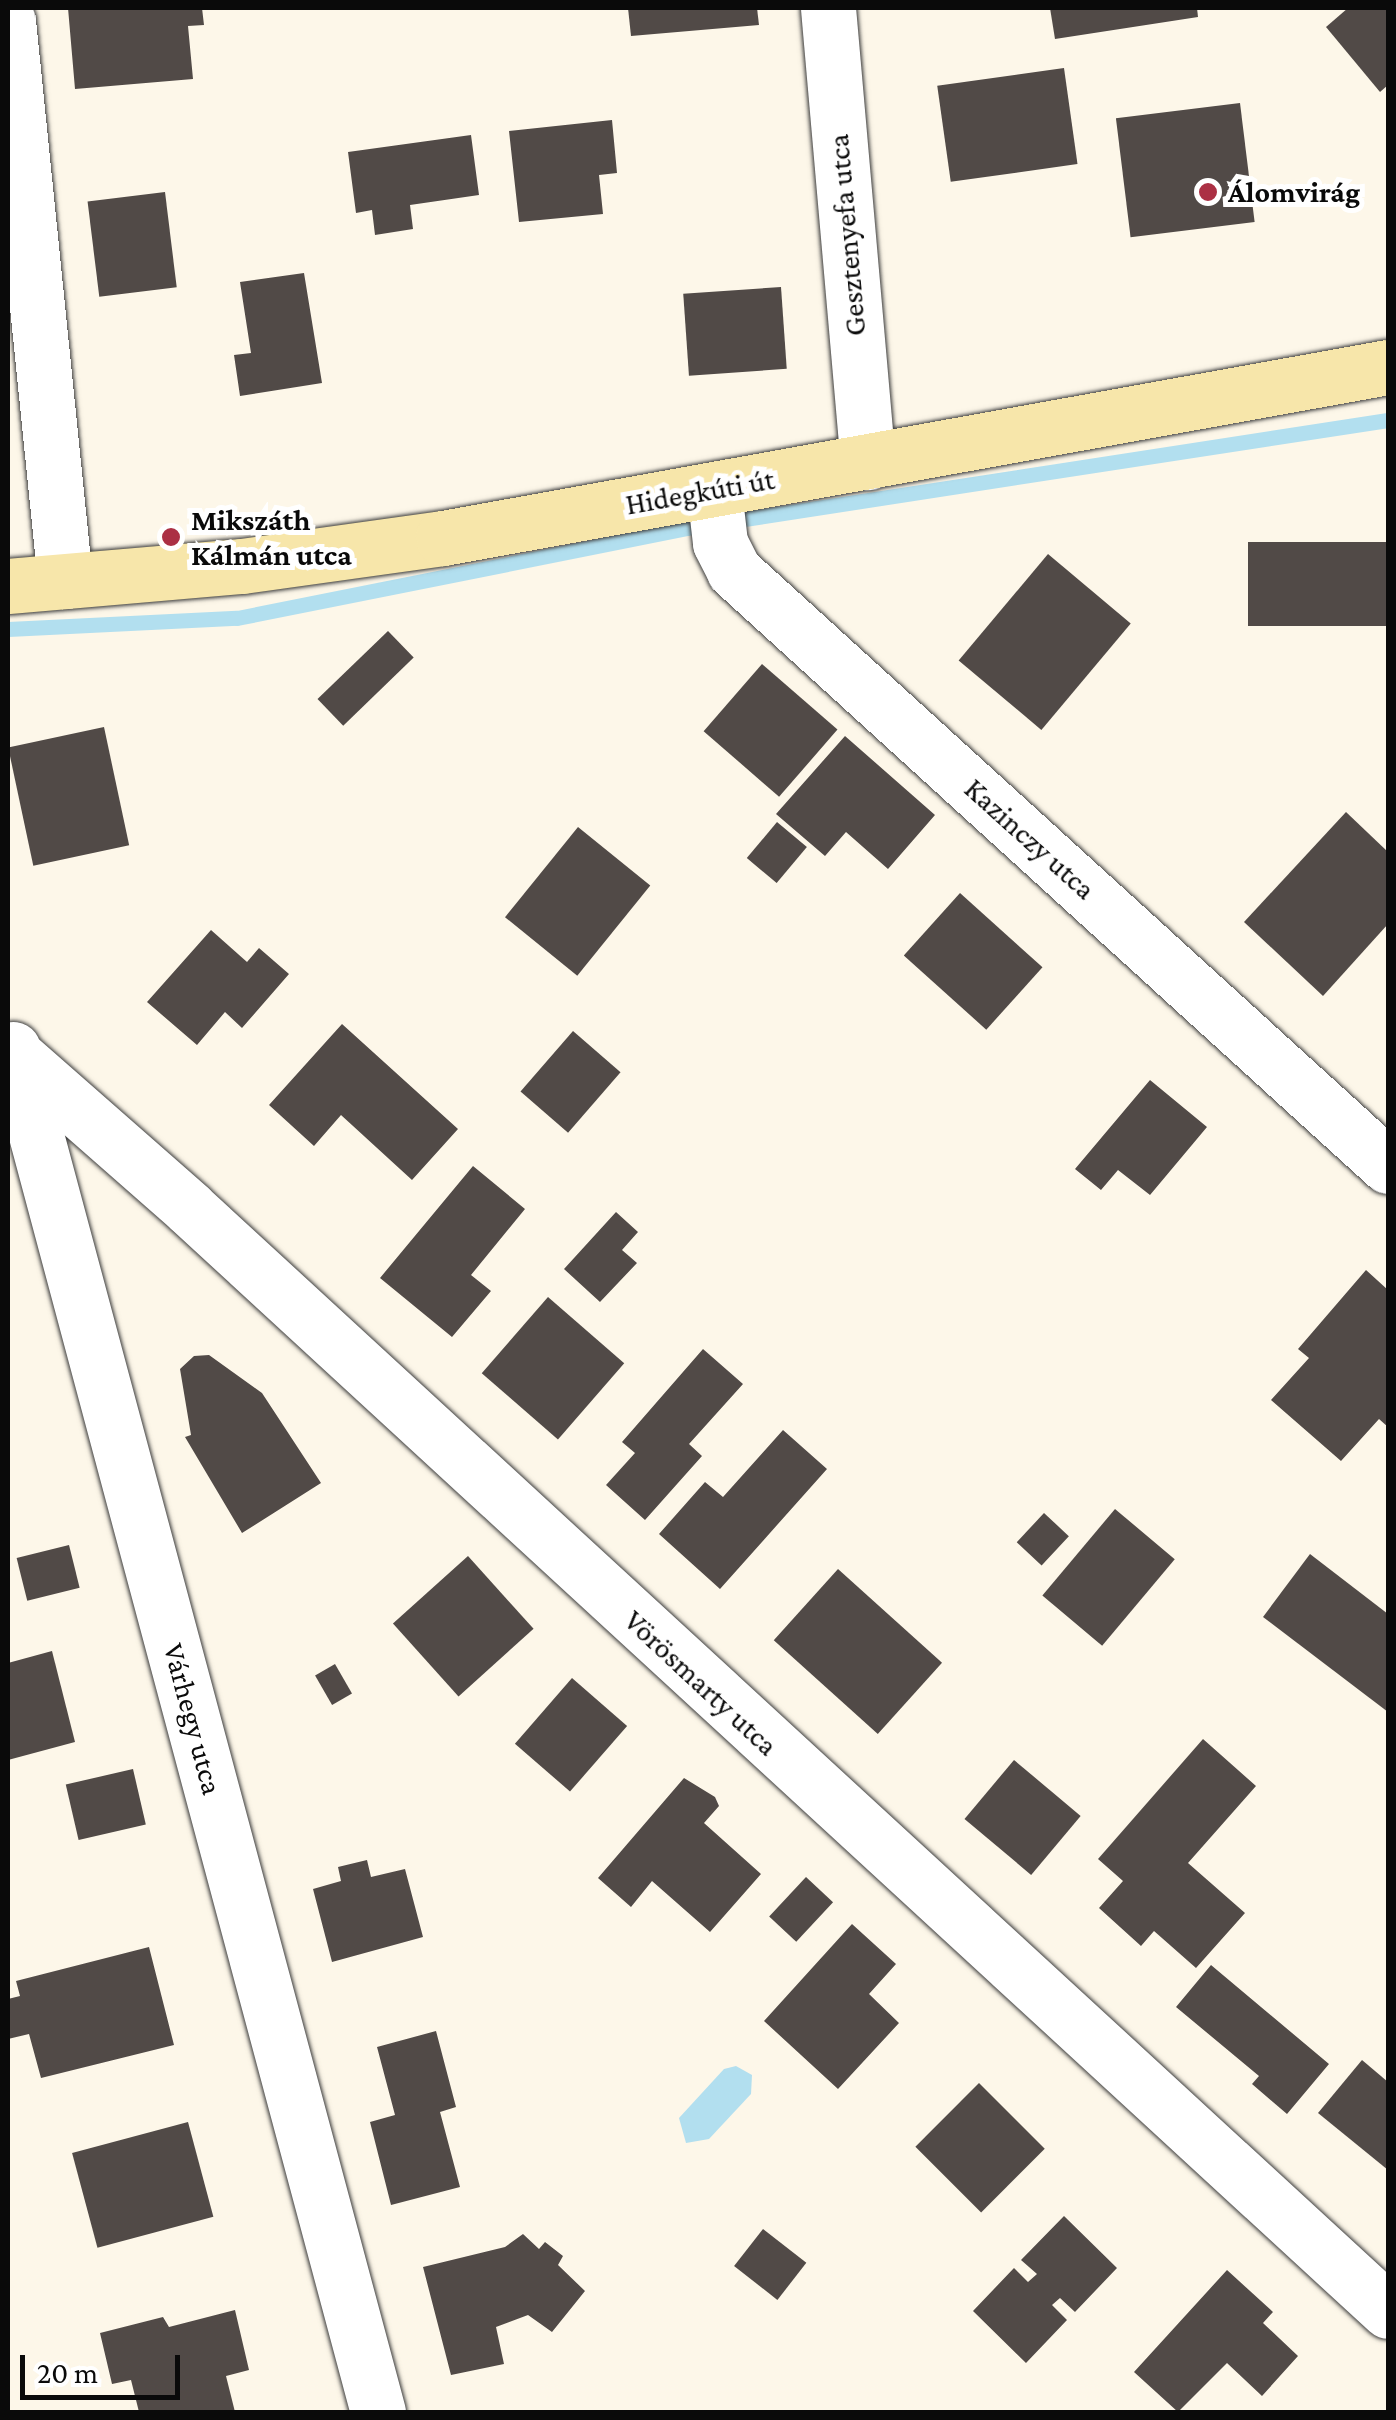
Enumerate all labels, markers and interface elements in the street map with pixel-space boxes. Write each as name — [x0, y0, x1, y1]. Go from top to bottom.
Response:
street label: Gesztenyefa utca — [820, 132, 874, 338]
place label: Álomvirág — [1228, 174, 1360, 210]
marker: Álomvirág — [1197, 181, 1219, 203]
street label: Hidegkúti út — [623, 461, 777, 523]
place label: Mikszáth Kálmán utca — [191, 502, 352, 572]
marker: Mikszáth Kálmán utca — [160, 526, 182, 548]
street label: Kazinczy utca — [957, 771, 1103, 907]
street label: Vörösmarty utca — [617, 1603, 785, 1763]
street label: Várhegy utca — [156, 1639, 230, 1799]
scale bar — [25, 2335, 185, 2397]
text: 20 m — [37, 2356, 98, 2389]

